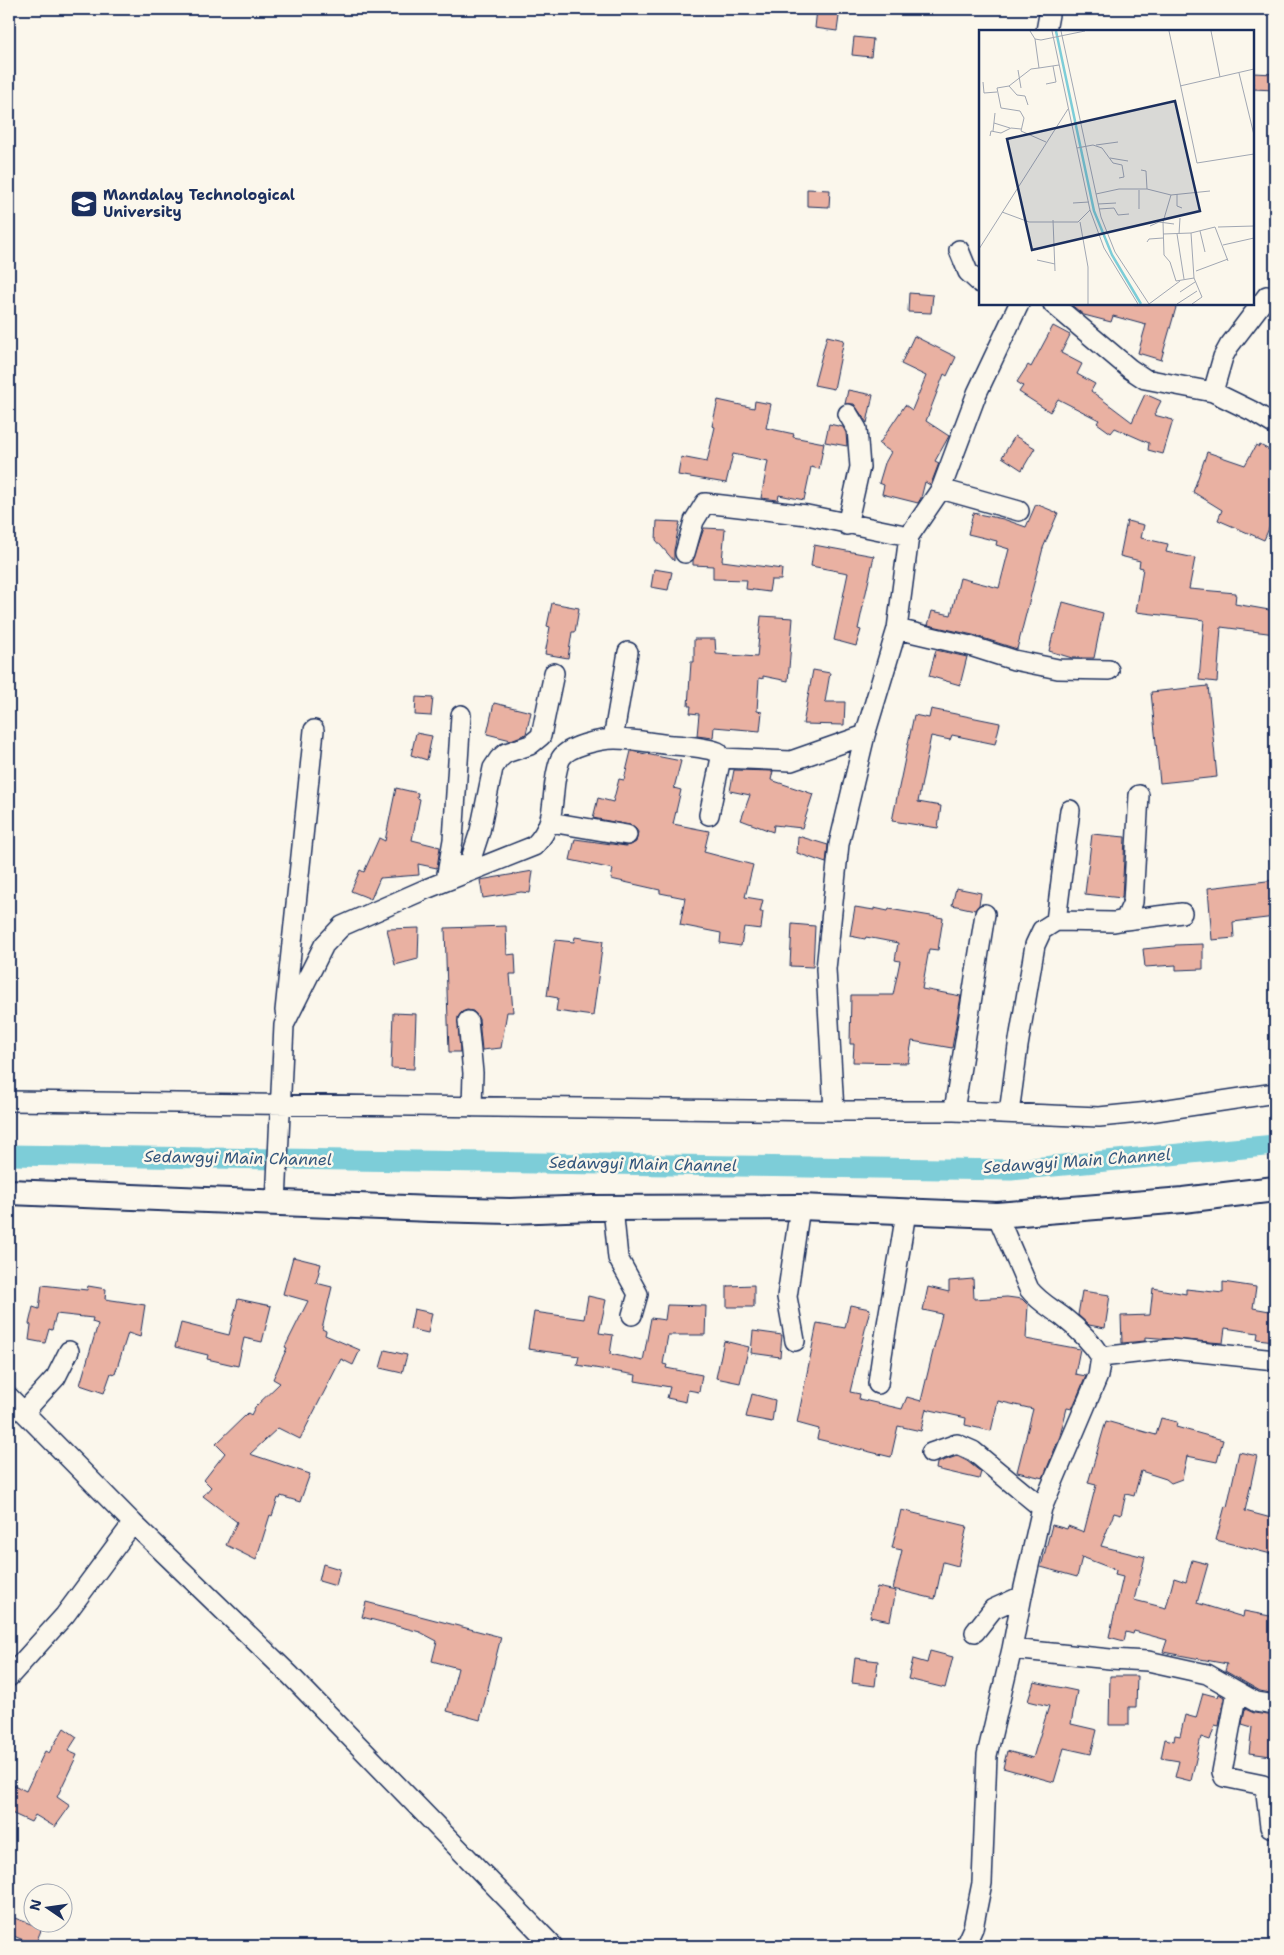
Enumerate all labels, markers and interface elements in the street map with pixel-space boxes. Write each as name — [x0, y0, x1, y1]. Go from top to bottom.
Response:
inset map — [979, 30, 1254, 305]
place label: Mandalay Technological University — [103, 185, 295, 222]
school or university icon: Mandalay Technological University — [69, 189, 99, 219]
water label: Sedawgyi Main Channel — [982, 1144, 1172, 1178]
water label: Sedawgyi Main Channel — [144, 1146, 332, 1170]
water label: Sedawgyi Main Channel — [549, 1152, 737, 1176]
north arrow — [22, 1882, 72, 1932]
text: N — [25, 1898, 45, 1913]

